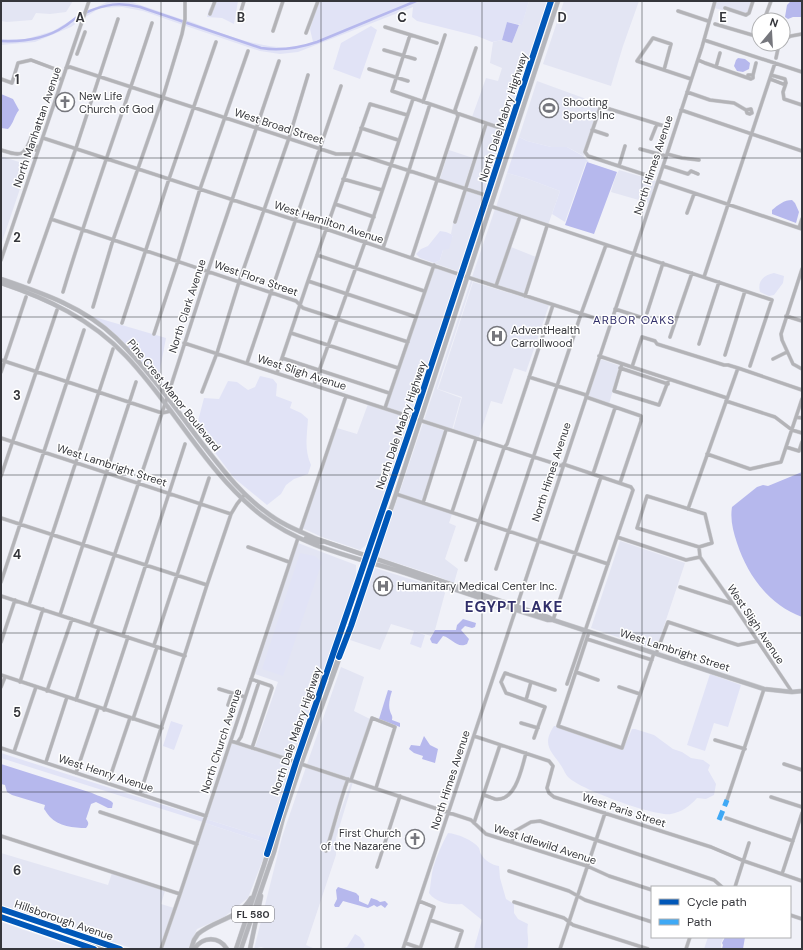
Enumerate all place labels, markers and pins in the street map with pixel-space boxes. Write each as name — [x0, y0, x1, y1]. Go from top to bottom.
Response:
place label: New Life Church of God — [79, 89, 154, 116]
church icon: New Life Church of God — [54, 91, 76, 113]
place label: Shooting Sports Inc — [563, 95, 615, 122]
sports icon: Shooting Sports Inc — [538, 97, 560, 119]
place label: AdventHealth Carrollwood — [511, 323, 580, 350]
hospital icon: AdventHealth Carrollwood — [486, 325, 508, 347]
hospital icon: Humanitary Medical Center Inc. — [372, 575, 394, 597]
place label: Humanitary Medical Center Inc. — [397, 579, 557, 593]
place label: First Church of the Nazarene — [321, 826, 401, 853]
church icon: First Church of the Nazarene — [404, 828, 426, 850]

